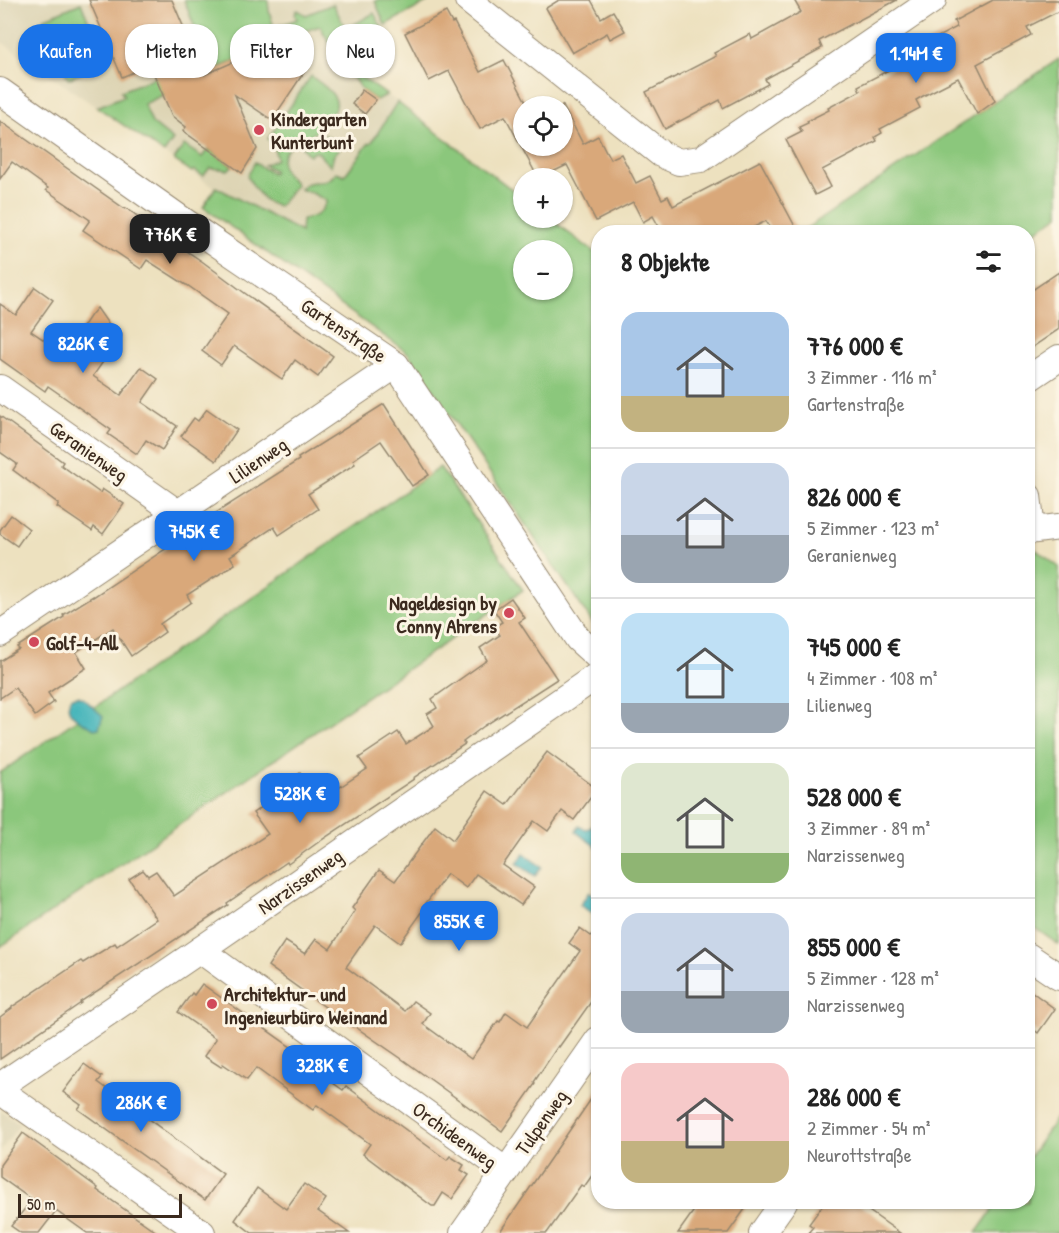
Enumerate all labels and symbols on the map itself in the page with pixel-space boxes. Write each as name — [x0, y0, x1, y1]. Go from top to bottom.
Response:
pin: 1.14M € — [861, 33, 971, 84]
place label: Kindergarten Kunterbunt — [271, 105, 367, 155]
marker: Kindergarten Kunterbunt — [252, 123, 266, 137]
pin: 776K € — [121, 214, 219, 265]
street label: Gartenstraße — [296, 291, 392, 369]
pin: 826K € — [34, 323, 132, 374]
street label: Geranienweg — [44, 414, 134, 488]
street label: Lilienweg — [224, 431, 293, 489]
pin: 745K € — [145, 511, 243, 562]
place label: Nageldesign by Conny Ahrens — [389, 589, 498, 640]
marker: Nageldesign by Conny Ahrens — [502, 606, 516, 620]
place label: Golf-4-All — [46, 629, 120, 656]
marker: Golf-4-All — [27, 635, 41, 649]
pin: 528K € — [251, 773, 349, 824]
street label: Narzissenweg — [252, 842, 348, 920]
pin: 855K € — [410, 901, 508, 952]
place label: Architektur- und Ingenieurbüro Weinand — [224, 980, 387, 1031]
marker: Architektur- und Ingenieurbüro Weinand — [205, 997, 219, 1011]
pin: 328K € — [273, 1045, 371, 1096]
pin: 286K € — [92, 1082, 190, 1133]
street label: Tulpenweg — [509, 1084, 573, 1160]
street label: Orchideenweg — [407, 1095, 503, 1175]
scale bar — [18, 1191, 182, 1218]

